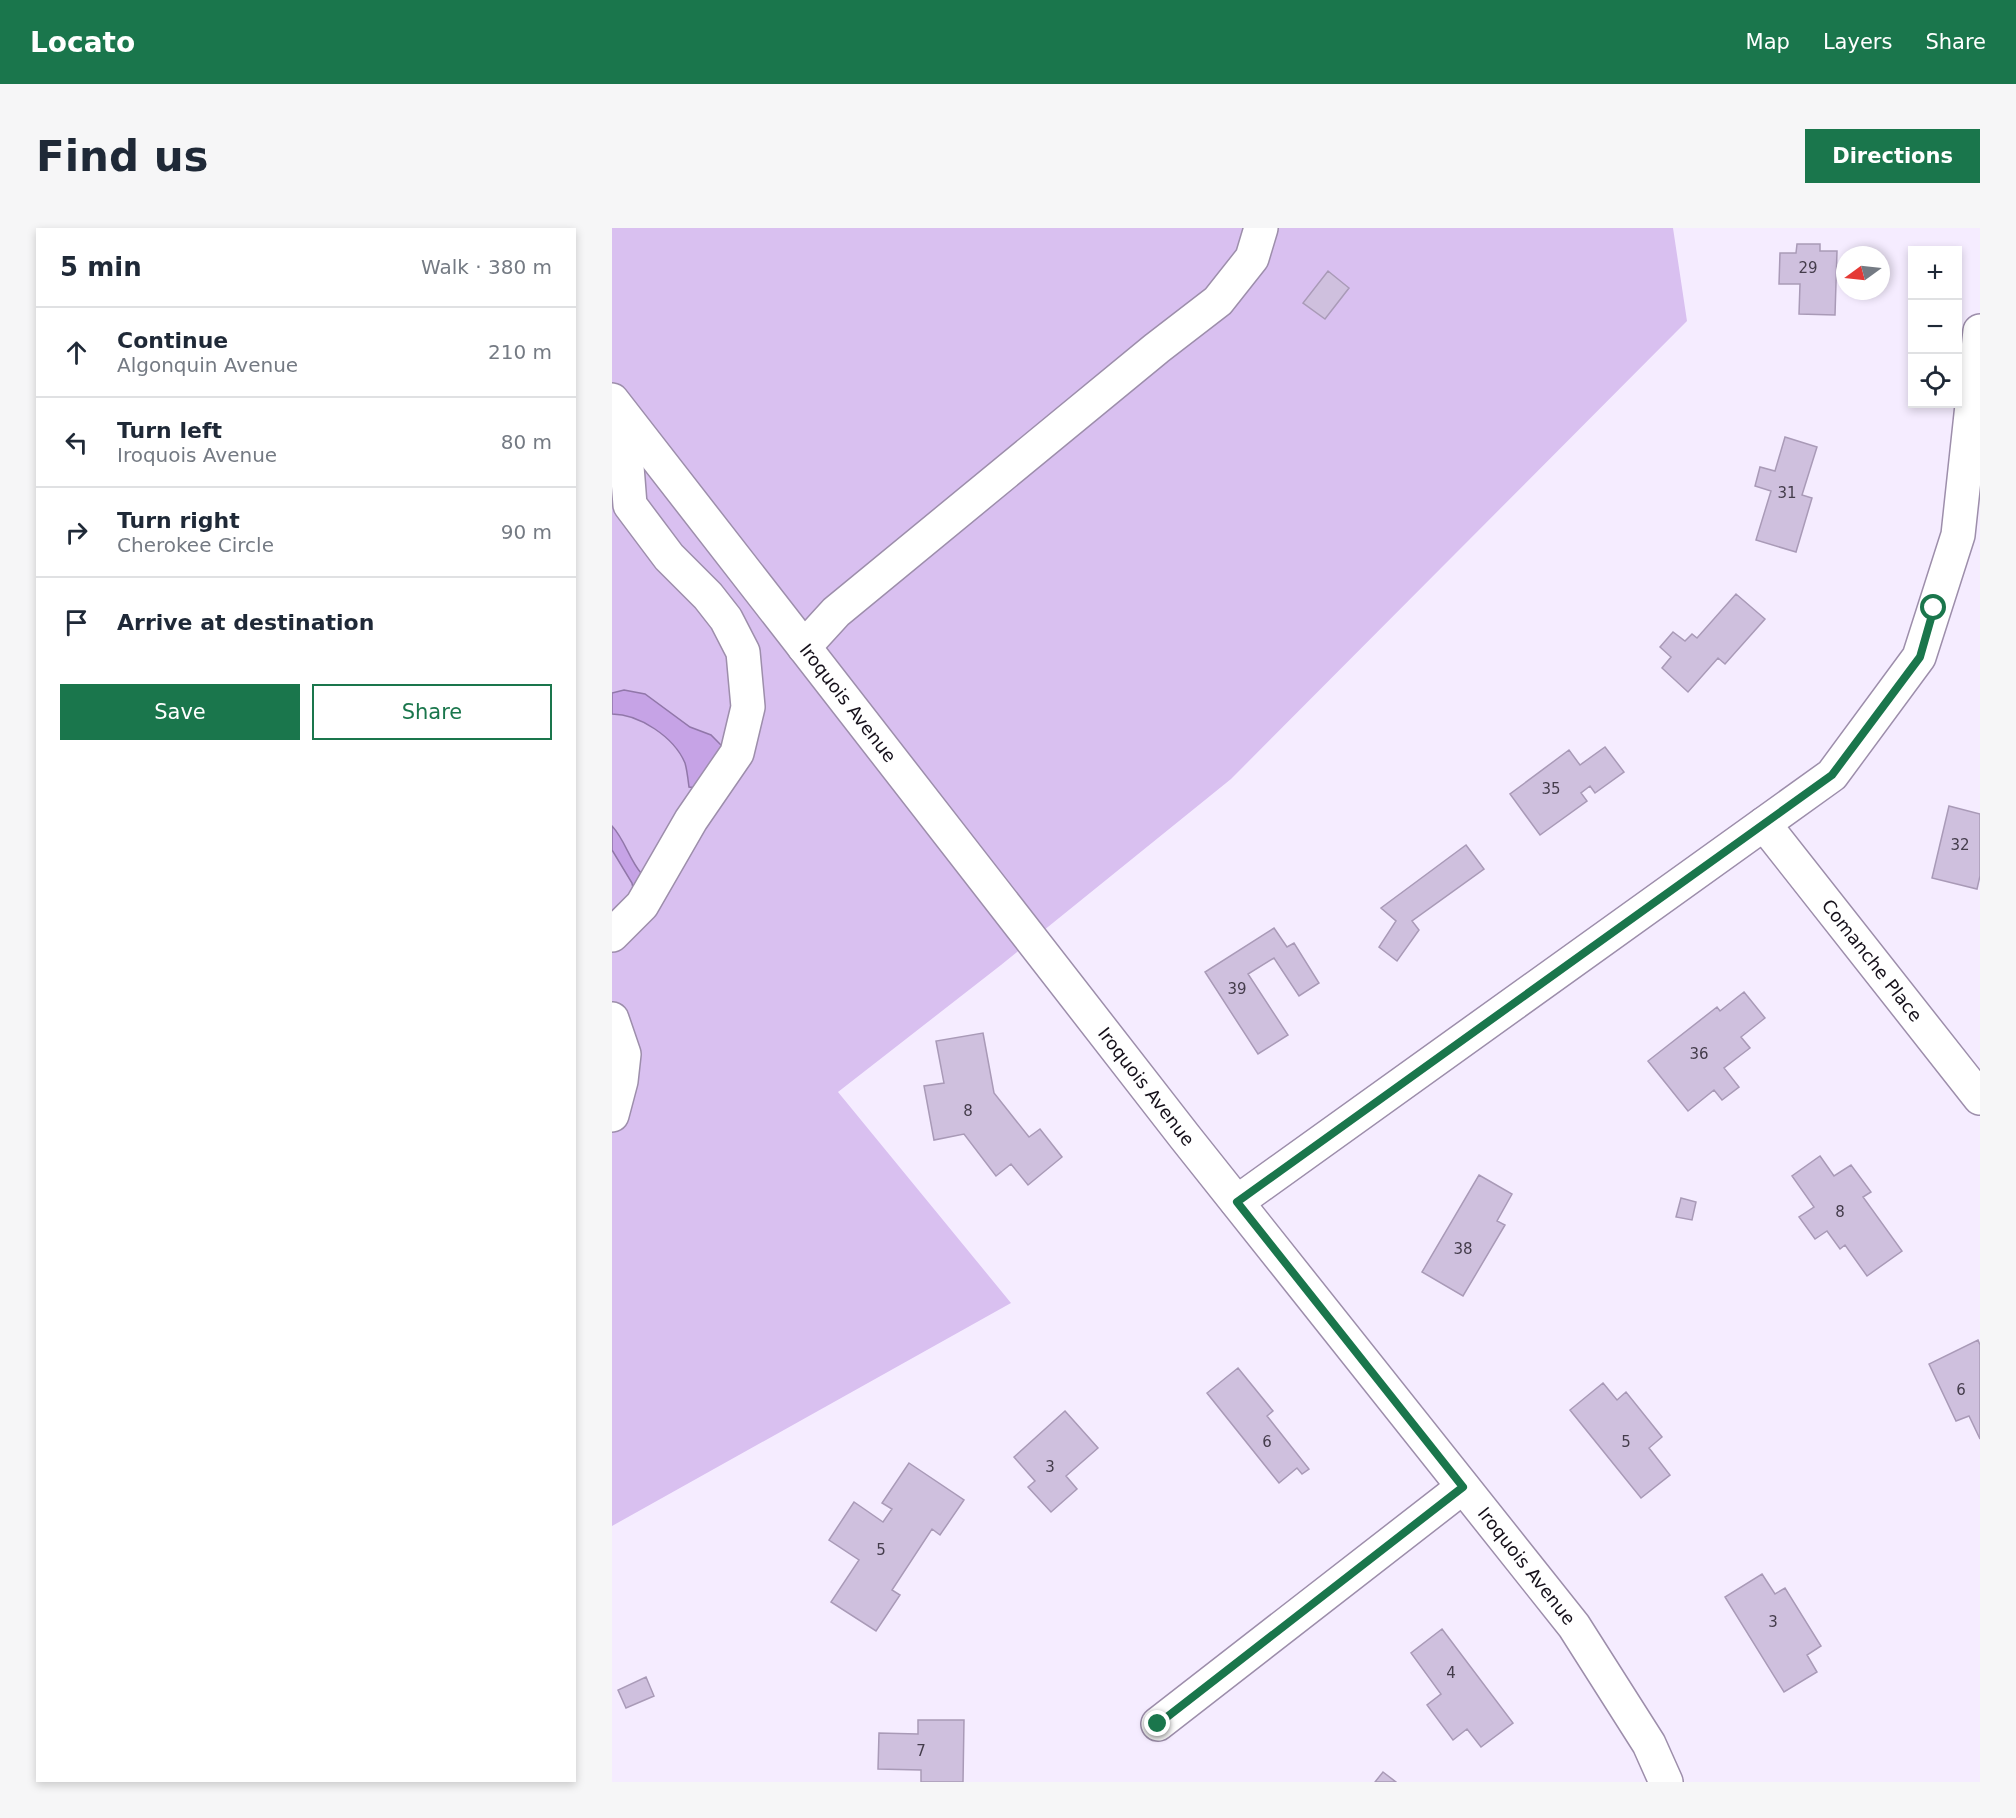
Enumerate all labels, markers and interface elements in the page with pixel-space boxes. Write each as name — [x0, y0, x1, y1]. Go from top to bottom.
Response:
text: Locato — [30, 26, 135, 59]
text: Map — [1746, 30, 1790, 54]
text: Layers — [1823, 30, 1892, 54]
text: Share — [1925, 30, 1986, 54]
button: Directions — [1805, 129, 1980, 183]
text: Find us — [36, 132, 209, 181]
north arrow — [1836, 246, 1890, 300]
map controls — [1908, 246, 1962, 408]
button: + — [1908, 246, 1962, 300]
text: 5 min — [60, 252, 142, 282]
text: Walk · 380 m — [421, 255, 552, 279]
house number: 29 — [1798, 259, 1818, 277]
button: − — [1908, 300, 1962, 354]
text: Continue — [117, 328, 228, 353]
icon: ahead — [60, 336, 93, 369]
text: 210 m — [488, 340, 552, 364]
text: Algonquin Avenue — [117, 353, 298, 377]
button: locate — [1908, 354, 1962, 408]
text: Turn left — [117, 418, 222, 443]
icon: left — [60, 426, 93, 459]
text: 80 m — [501, 430, 552, 454]
text: Iroquois Avenue — [117, 443, 277, 467]
house number: 31 — [1777, 484, 1797, 502]
text: Turn right — [117, 508, 240, 533]
icon: right — [60, 516, 93, 549]
text: 90 m — [501, 520, 552, 544]
text: Cherokee Circle — [117, 533, 274, 557]
route start — [1920, 594, 1946, 620]
icon: arrive — [60, 606, 93, 639]
text: Arrive at destination — [117, 610, 374, 635]
street label: Iroquois Avenue — [796, 639, 901, 766]
button: Save — [60, 684, 300, 740]
button: Share — [312, 684, 552, 740]
house number: 35 — [1541, 780, 1561, 798]
house number: 32 — [1950, 836, 1970, 854]
street label: Comanche Place — [1818, 895, 1927, 1026]
house number: 39 — [1227, 980, 1247, 998]
street label: Iroquois Avenue — [1094, 1023, 1199, 1150]
house number: 36 — [1689, 1045, 1709, 1063]
house number: 8 — [963, 1102, 973, 1120]
house number: 8 — [1835, 1203, 1845, 1221]
house number: 38 — [1453, 1240, 1473, 1258]
house number: 6 — [1956, 1381, 1966, 1399]
house number: 6 — [1262, 1433, 1272, 1451]
house number: 5 — [1621, 1433, 1631, 1451]
house number: 3 — [1045, 1458, 1055, 1476]
street label: Iroquois Avenue — [1474, 1503, 1580, 1629]
house number: 5 — [876, 1541, 886, 1559]
house number: 3 — [1768, 1613, 1778, 1631]
house number: 4 — [1446, 1664, 1456, 1682]
route end — [1144, 1710, 1170, 1736]
house number: 7 — [916, 1742, 926, 1760]

